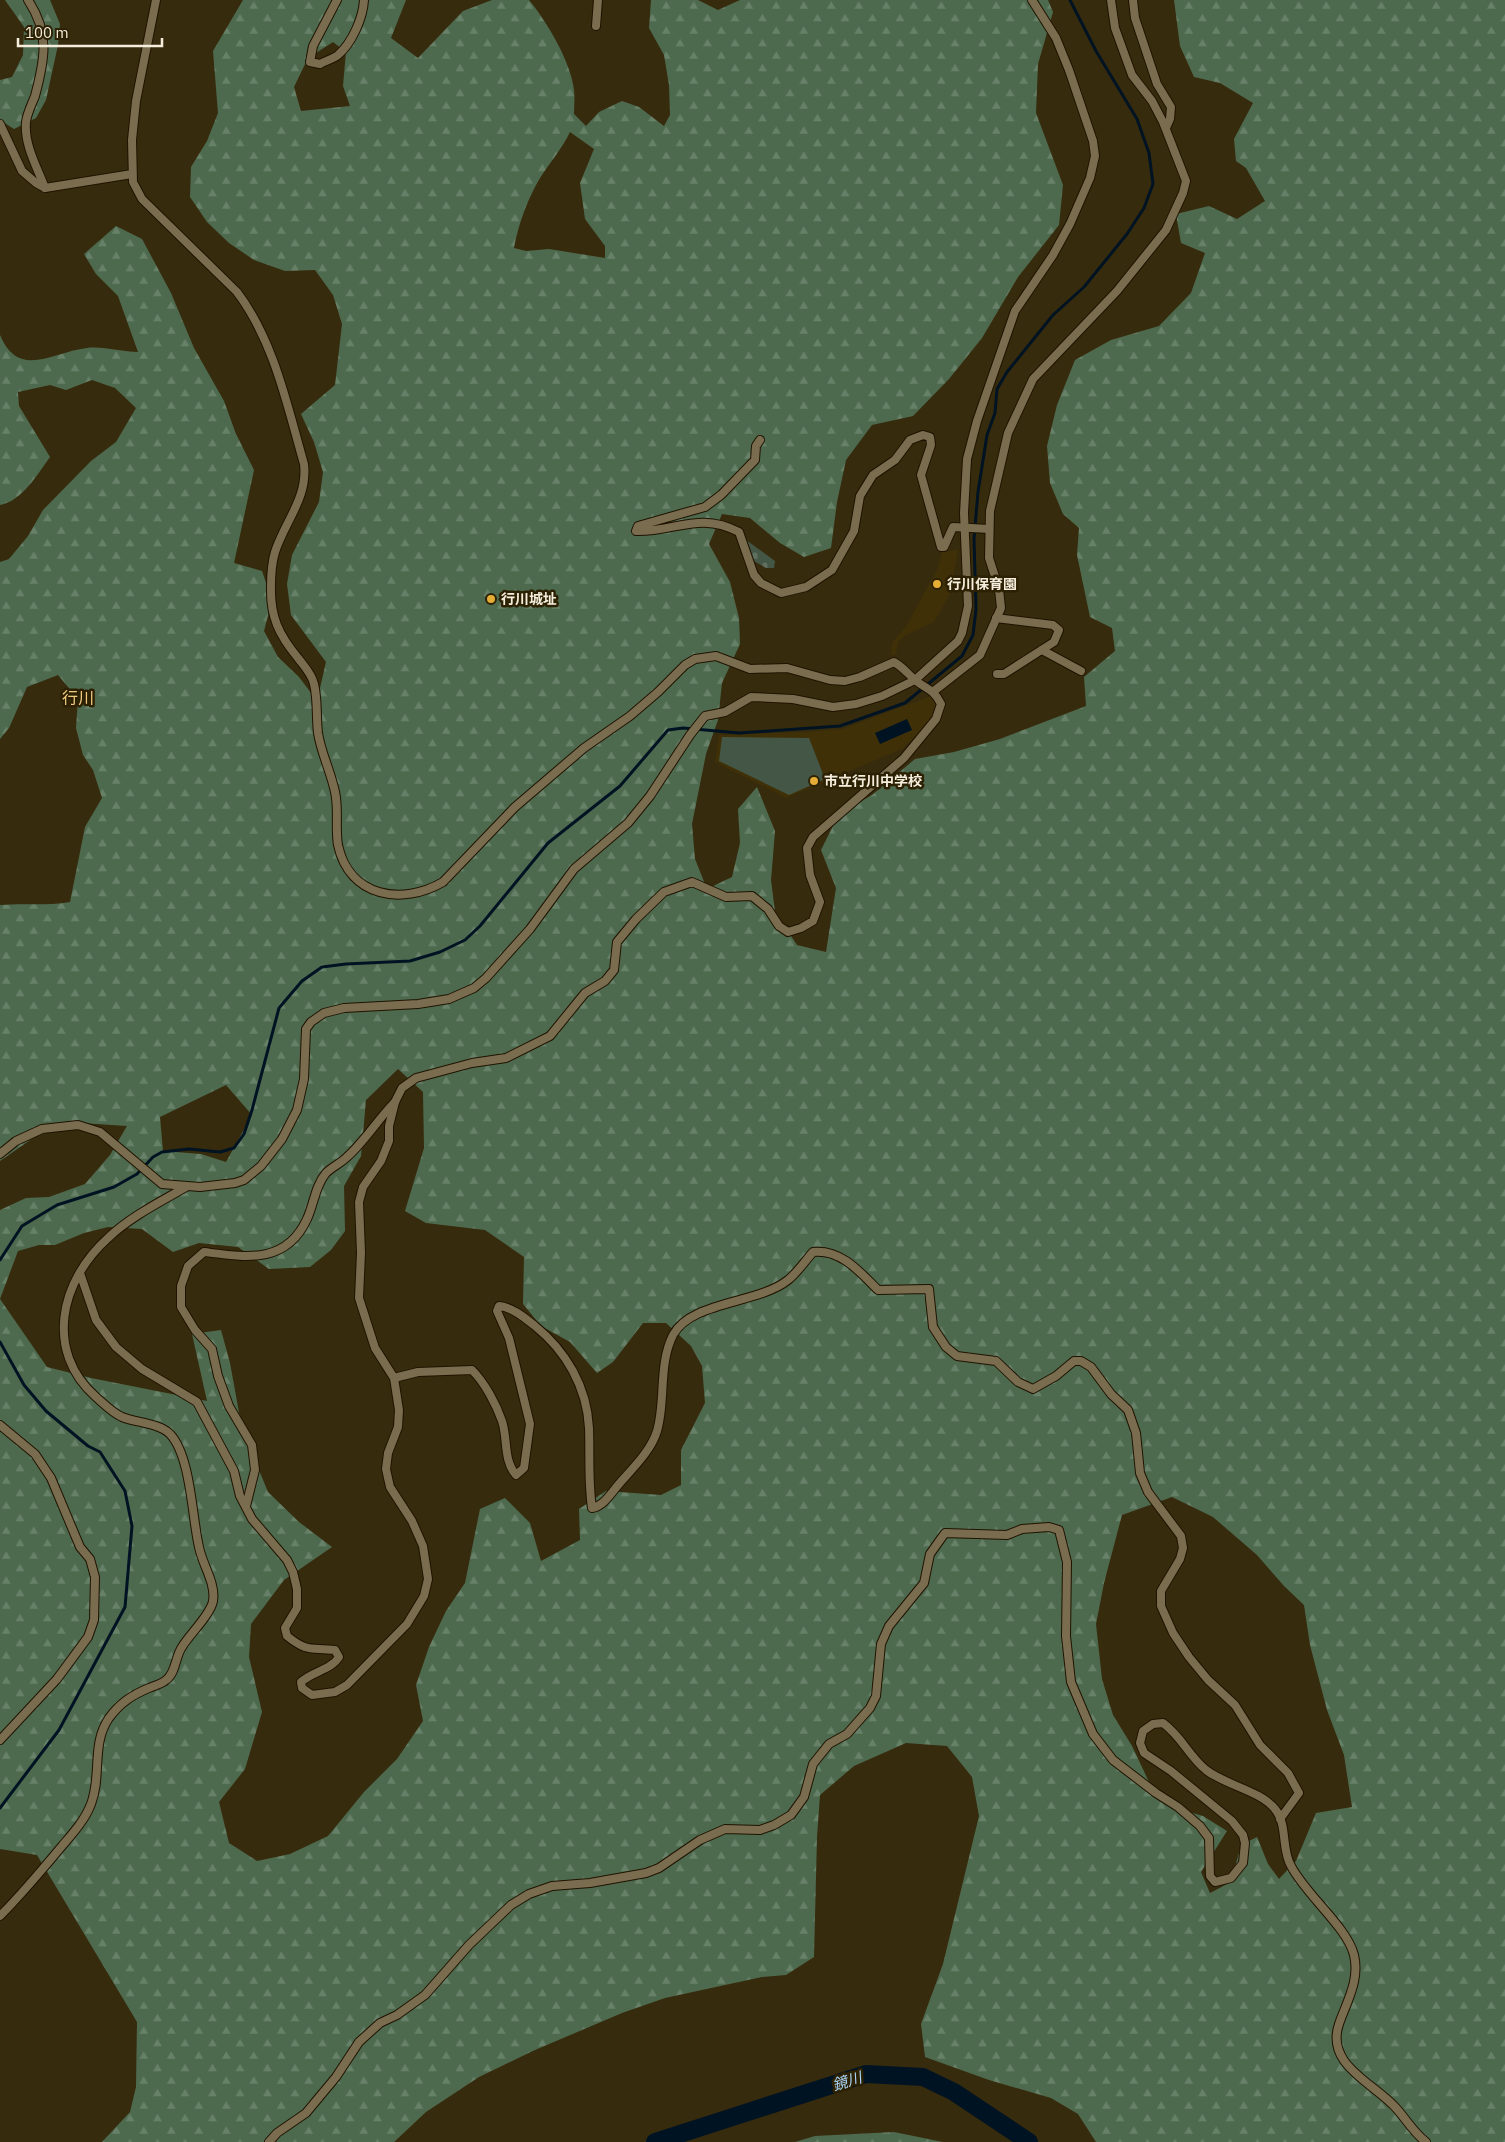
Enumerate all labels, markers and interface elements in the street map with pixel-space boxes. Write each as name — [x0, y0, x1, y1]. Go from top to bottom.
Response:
scale bar — [18, 15, 161, 47]
text: 100 m — [25, 23, 69, 42]
place label: 行川保育園 — [947, 575, 1017, 593]
marker: 行川保育園 — [931, 578, 943, 590]
place label: 行川城址 — [501, 590, 557, 608]
marker: 行川城址 — [485, 593, 497, 605]
district label: 行川 — [62, 688, 94, 708]
place label: 市立行川中学校 — [824, 772, 922, 790]
marker: 市立行川中学校 — [808, 775, 820, 787]
water label: 鏡川 — [830, 2067, 866, 2094]

